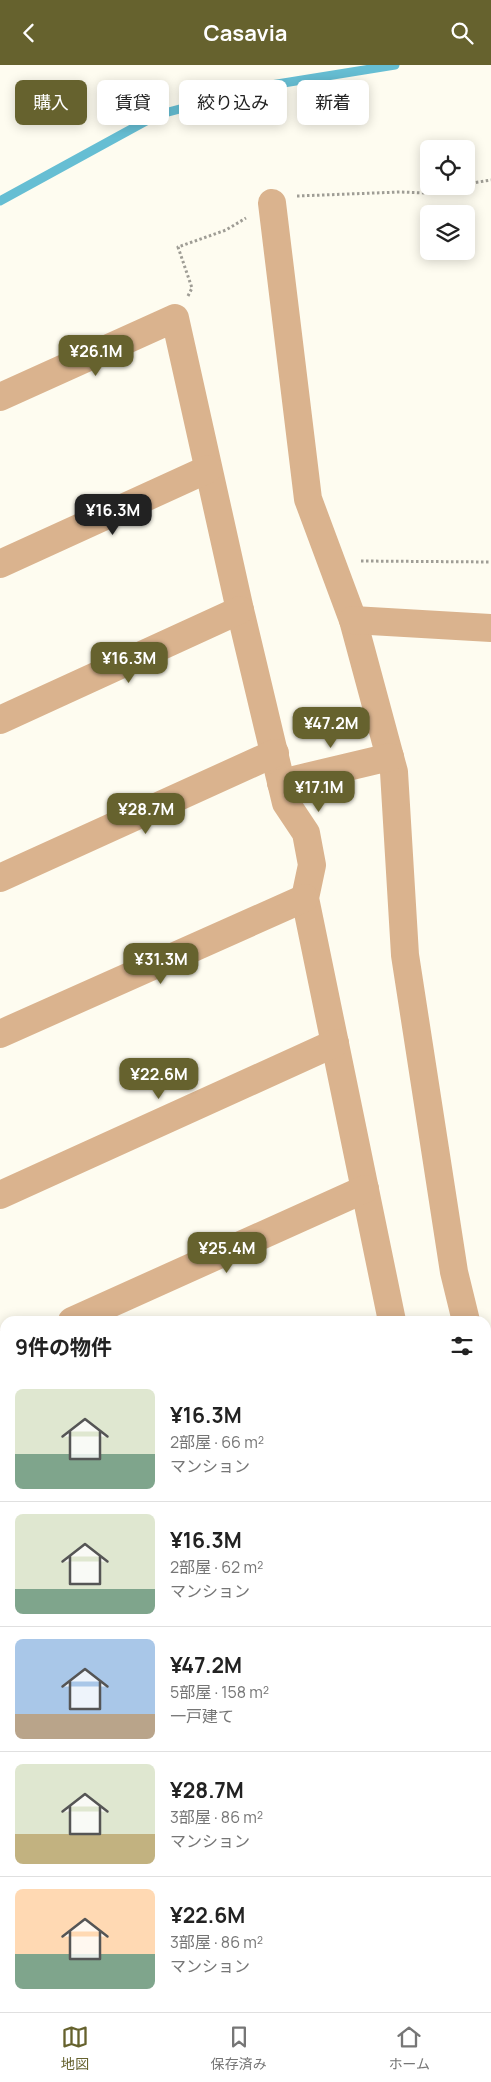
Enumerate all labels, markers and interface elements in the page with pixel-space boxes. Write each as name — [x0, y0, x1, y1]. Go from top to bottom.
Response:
text: Casavia — [203, 18, 288, 48]
icon: back — [15, 19, 43, 47]
icon: search — [448, 19, 476, 47]
chip: 購入 — [15, 80, 87, 125]
chip: 賃貸 — [97, 80, 169, 125]
chip: 絞り込み — [179, 80, 287, 125]
chip: 新着 — [297, 80, 369, 125]
map controls — [420, 140, 475, 260]
button: locate — [420, 140, 475, 195]
button: layers — [420, 205, 475, 260]
pin: ¥26.1M — [55, 335, 137, 377]
text: ¥26.1M — [70, 340, 122, 362]
pin: ¥16.3M — [72, 493, 154, 536]
text: ¥16.3M — [86, 499, 140, 521]
pin: ¥16.3M — [88, 641, 170, 684]
text: ¥16.3M — [102, 647, 156, 669]
pin: ¥47.2M — [290, 707, 372, 749]
text: ¥47.2M — [304, 712, 358, 734]
pin: ¥17.1M — [278, 771, 360, 813]
text: ¥17.1M — [295, 776, 343, 798]
pin: ¥28.7M — [105, 793, 187, 835]
text: ¥28.7M — [118, 798, 174, 820]
pin: ¥31.3M — [120, 943, 202, 985]
text: ¥31.3M — [134, 948, 188, 970]
pin: ¥22.6M — [118, 1057, 200, 1100]
text: ¥22.6M — [130, 1063, 188, 1085]
pin: ¥25.4M — [186, 1231, 268, 1274]
text: ¥25.4M — [199, 1237, 255, 1259]
icon: filters — [448, 1332, 476, 1360]
text: 9件の物件 — [15, 1333, 112, 1361]
text: ¥16.3M — [170, 1401, 242, 1429]
icon: home — [55, 1409, 115, 1469]
text: 2部屋 · 66 m² — [170, 1431, 264, 1453]
text: マンション — [170, 1455, 250, 1477]
text: ¥16.3M — [170, 1526, 242, 1554]
icon: home — [55, 1534, 115, 1594]
text: 2部屋 · 62 m² — [170, 1556, 263, 1578]
text: マンション — [170, 1580, 250, 1602]
text: ¥47.2M — [170, 1651, 242, 1679]
icon: home — [55, 1659, 115, 1719]
text: 5部屋 · 158 m² — [170, 1681, 269, 1703]
text: 一戸建て — [170, 1705, 234, 1727]
text: ¥28.7M — [170, 1776, 244, 1804]
icon: home — [55, 1784, 115, 1844]
text: 3部屋 · 86 m² — [170, 1806, 263, 1828]
text: マンション — [170, 1830, 250, 1852]
text: ¥22.6M — [170, 1901, 245, 1929]
icon: home — [55, 1909, 115, 1969]
text: 3部屋 · 86 m² — [170, 1931, 263, 1953]
text: マンション — [170, 1955, 250, 1977]
tab: 地図 — [61, 2023, 89, 2073]
tab: 保存済み — [211, 2023, 267, 2073]
tab: ホーム — [388, 2023, 430, 2073]

